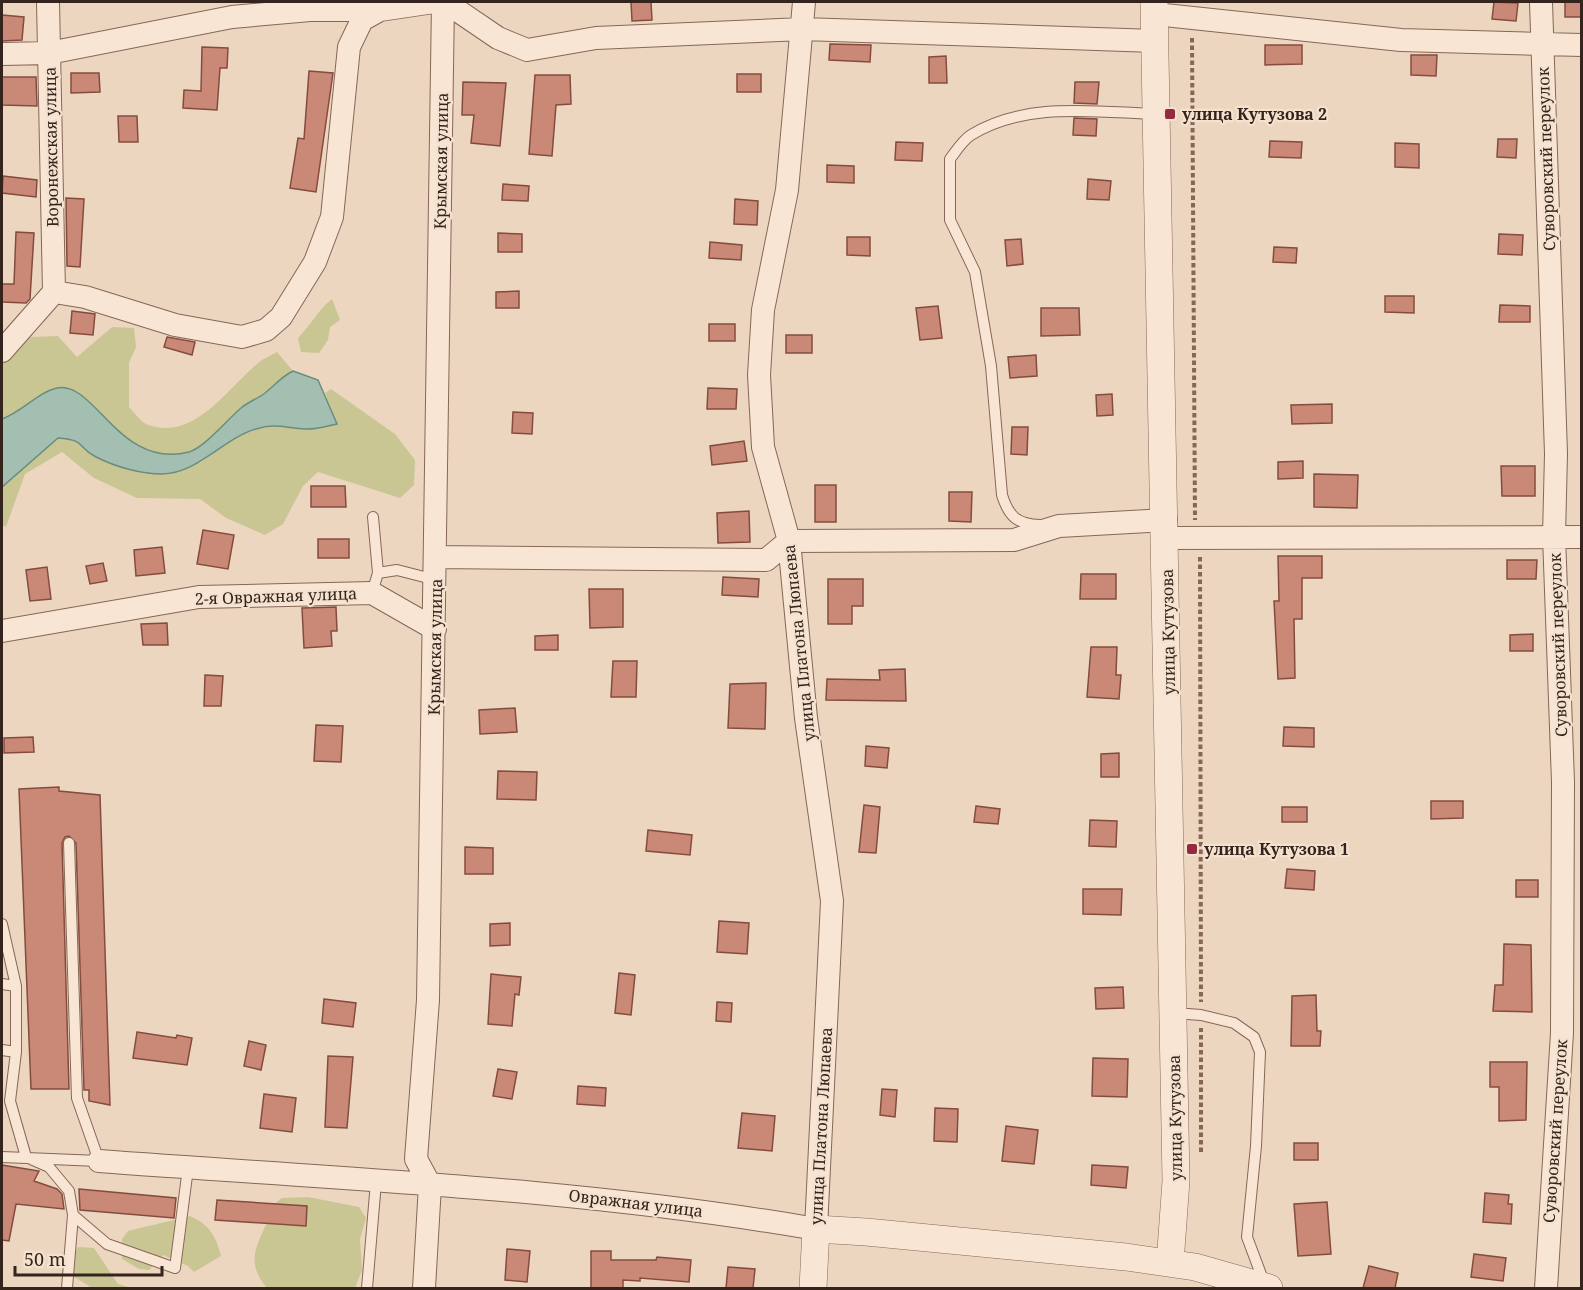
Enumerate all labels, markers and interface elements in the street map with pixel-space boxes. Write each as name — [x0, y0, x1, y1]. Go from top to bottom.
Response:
street label: Суворовский переулок — [1532, 66, 1560, 251]
street label: Воронежская улица — [39, 67, 63, 227]
street label: Крымская улица — [429, 92, 453, 230]
place label: улица Кутузова 2 — [1182, 103, 1327, 125]
marker: улица Кутузова 2 — [1163, 107, 1177, 121]
street label: улица Платона Люпаева — [778, 543, 820, 743]
street label: Суворовский переулок — [1544, 552, 1572, 737]
street label: улица Кутузова — [1156, 569, 1180, 695]
street label: Крымская улица — [423, 578, 447, 716]
street label: 2-я Овражная улица — [194, 582, 358, 610]
place label: улица Кутузова 1 — [1204, 838, 1349, 860]
marker: улица Кутузова 1 — [1185, 842, 1199, 856]
street label: улица Платона Люпаева — [805, 1027, 837, 1225]
street label: Суворовский переулок — [1538, 1038, 1572, 1223]
street label: улица Кутузова — [1163, 1055, 1187, 1181]
street label: Овражная улица — [568, 1184, 704, 1222]
scale bar — [15, 1239, 162, 1277]
text: 50 m — [24, 1247, 66, 1271]

